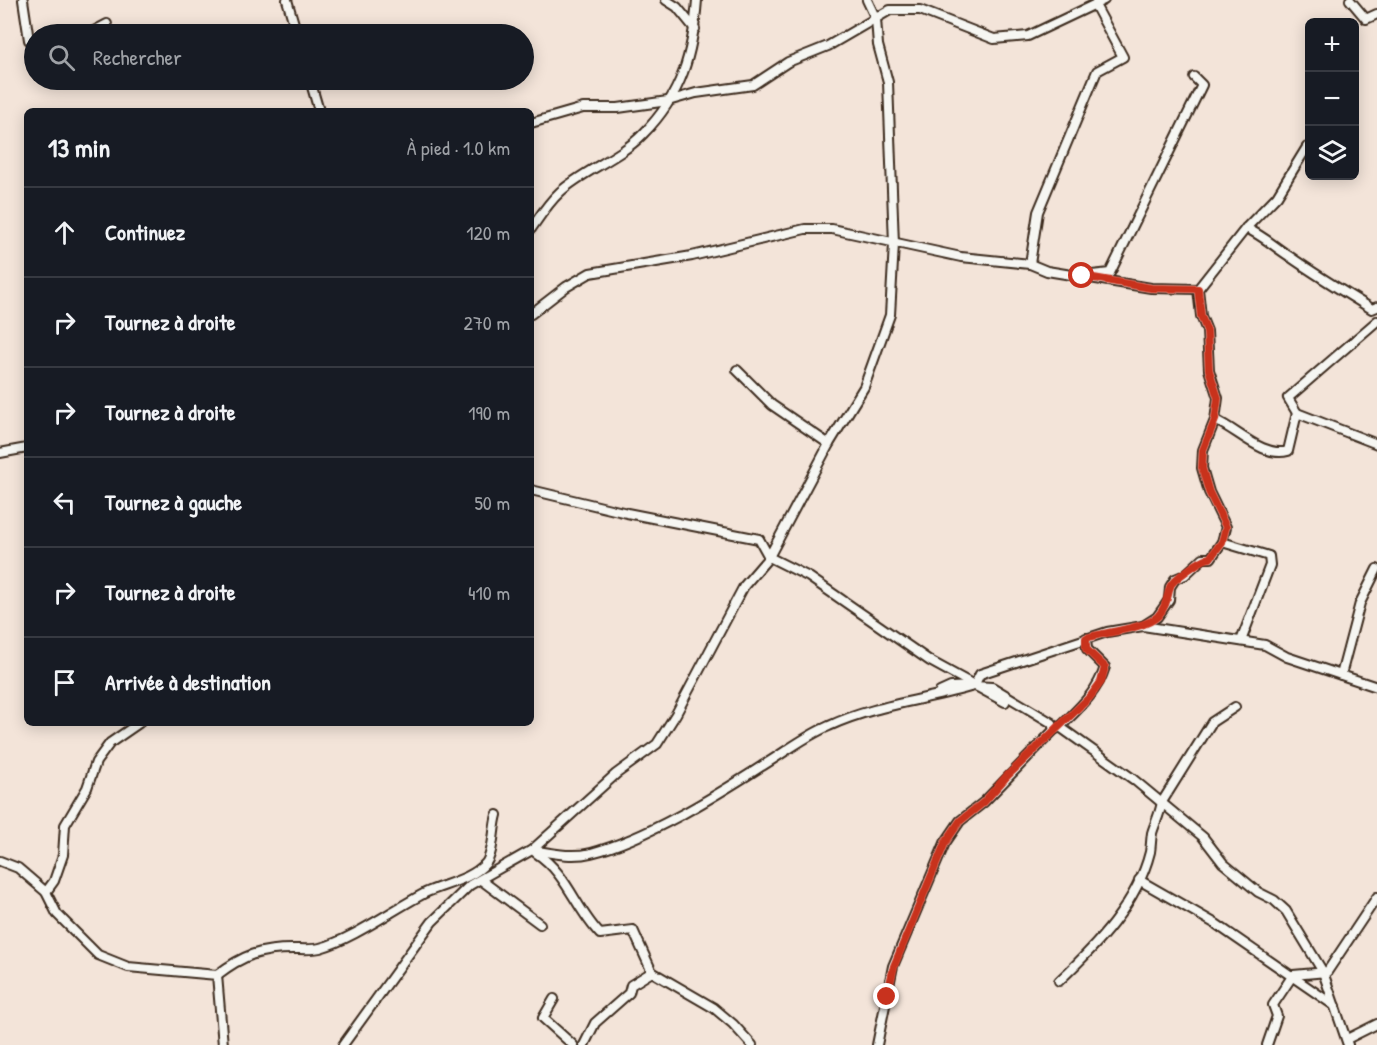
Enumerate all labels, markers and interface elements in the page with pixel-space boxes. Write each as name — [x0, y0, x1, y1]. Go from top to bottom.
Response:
map controls — [1305, 18, 1359, 180]
button: + — [1305, 18, 1359, 72]
search box — [24, 24, 534, 90]
icon: search — [45, 41, 78, 74]
text: Rechercher — [93, 42, 182, 72]
button: − — [1305, 72, 1359, 126]
button: layers — [1305, 126, 1359, 180]
text: 13 min — [48, 130, 110, 165]
text: À pied · 1.0 km — [407, 134, 510, 161]
icon: ahead — [48, 216, 81, 249]
text: Continuez — [105, 217, 185, 247]
text: 120 m — [466, 219, 510, 246]
route start — [1068, 262, 1094, 288]
icon: right — [48, 306, 81, 339]
text: Tournez à droite — [105, 307, 235, 337]
text: 270 m — [464, 309, 510, 336]
icon: right — [48, 396, 81, 429]
text: Tournez à droite — [105, 397, 235, 427]
text: 190 m — [468, 399, 510, 426]
icon: left — [48, 486, 81, 519]
text: Tournez à gauche — [105, 487, 242, 517]
text: 50 m — [474, 489, 510, 516]
icon: right — [48, 576, 81, 609]
text: Tournez à droite — [105, 577, 235, 607]
text: 410 m — [468, 579, 510, 606]
icon: arrive — [48, 666, 81, 699]
text: Arrivée à destination — [105, 667, 271, 697]
route end — [873, 983, 899, 1009]

